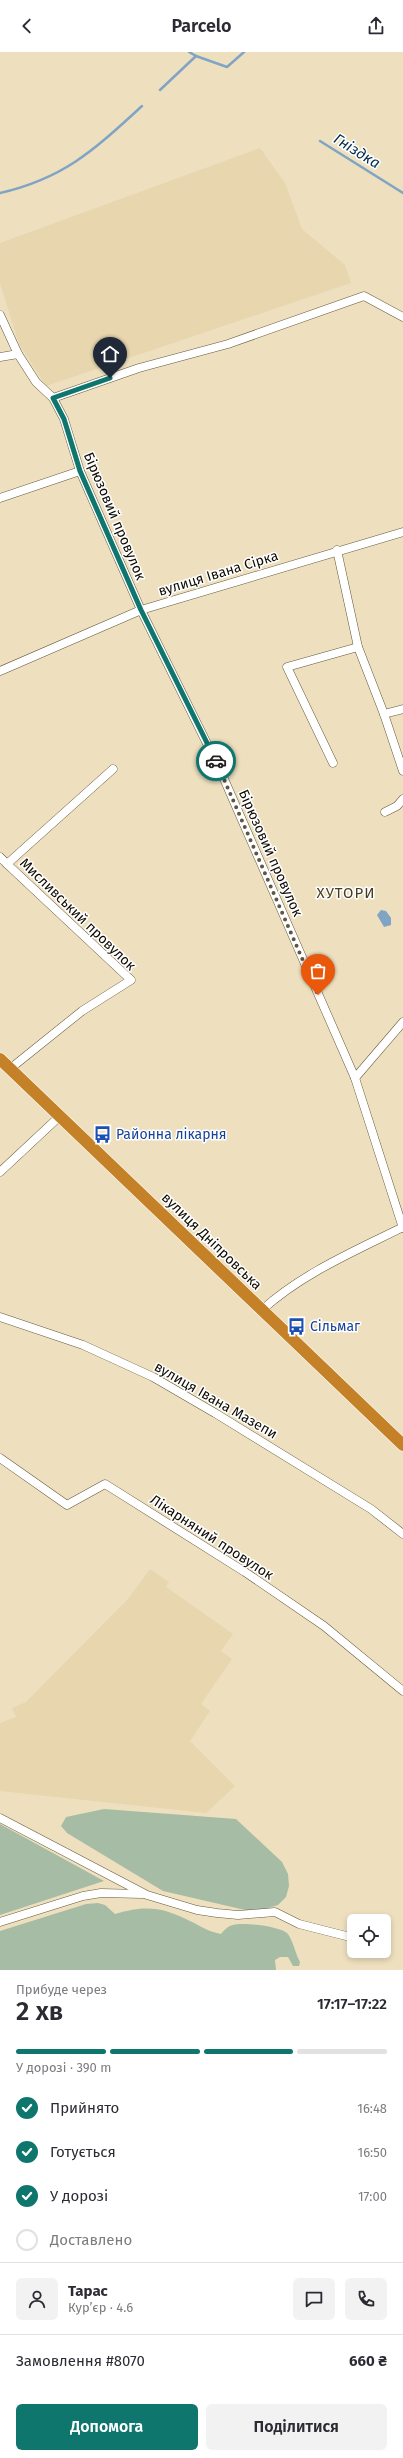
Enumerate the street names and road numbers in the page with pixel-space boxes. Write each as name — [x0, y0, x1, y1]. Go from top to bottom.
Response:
street label: Бірюзовий провулок — [80, 450, 149, 583]
street label: вулиця Івана Сірка — [156, 547, 280, 600]
street label: Бірюзовий провулок — [235, 787, 307, 920]
street label: Мисливський провулок — [16, 855, 140, 975]
street label: вулиця Дніпровська — [158, 1189, 265, 1293]
street label: вулиця Івана Мазепи — [151, 1358, 280, 1443]
street label: Лікарняний провулок — [147, 1491, 277, 1584]

